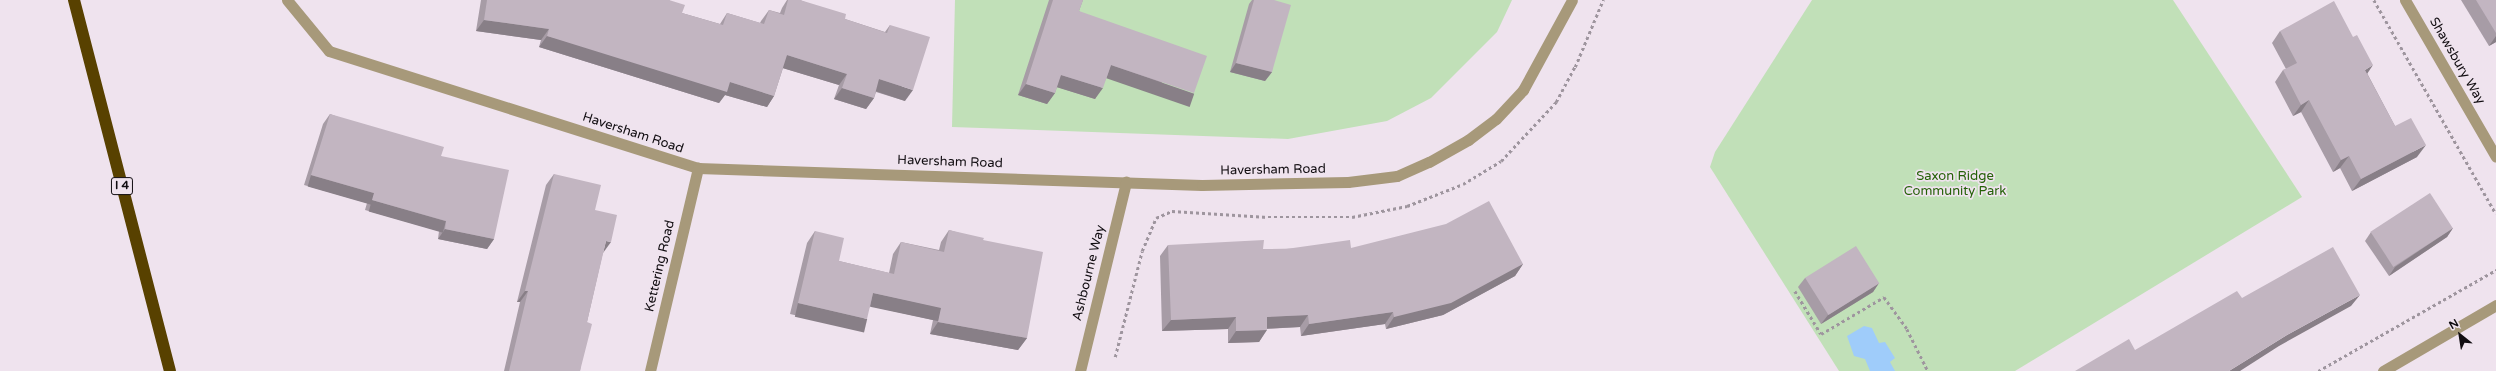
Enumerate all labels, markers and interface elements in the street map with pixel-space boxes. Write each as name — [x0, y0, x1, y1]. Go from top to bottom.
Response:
street label: Shawsbury Way — [2426, 15, 2488, 107]
street label: Haversham Road — [580, 109, 686, 157]
street label: Haversham Road — [897, 152, 1003, 172]
street label: Haversham Road — [1220, 161, 1326, 179]
park label: Saxon Ridge Community Park — [1904, 169, 2006, 200]
road number: I 4 — [110, 176, 134, 196]
street label: Kettering Road — [642, 219, 678, 313]
street label: Ashbourne Way — [1070, 223, 1108, 323]
north arrow — [2440, 315, 2480, 355]
text: N — [2447, 316, 2461, 332]

